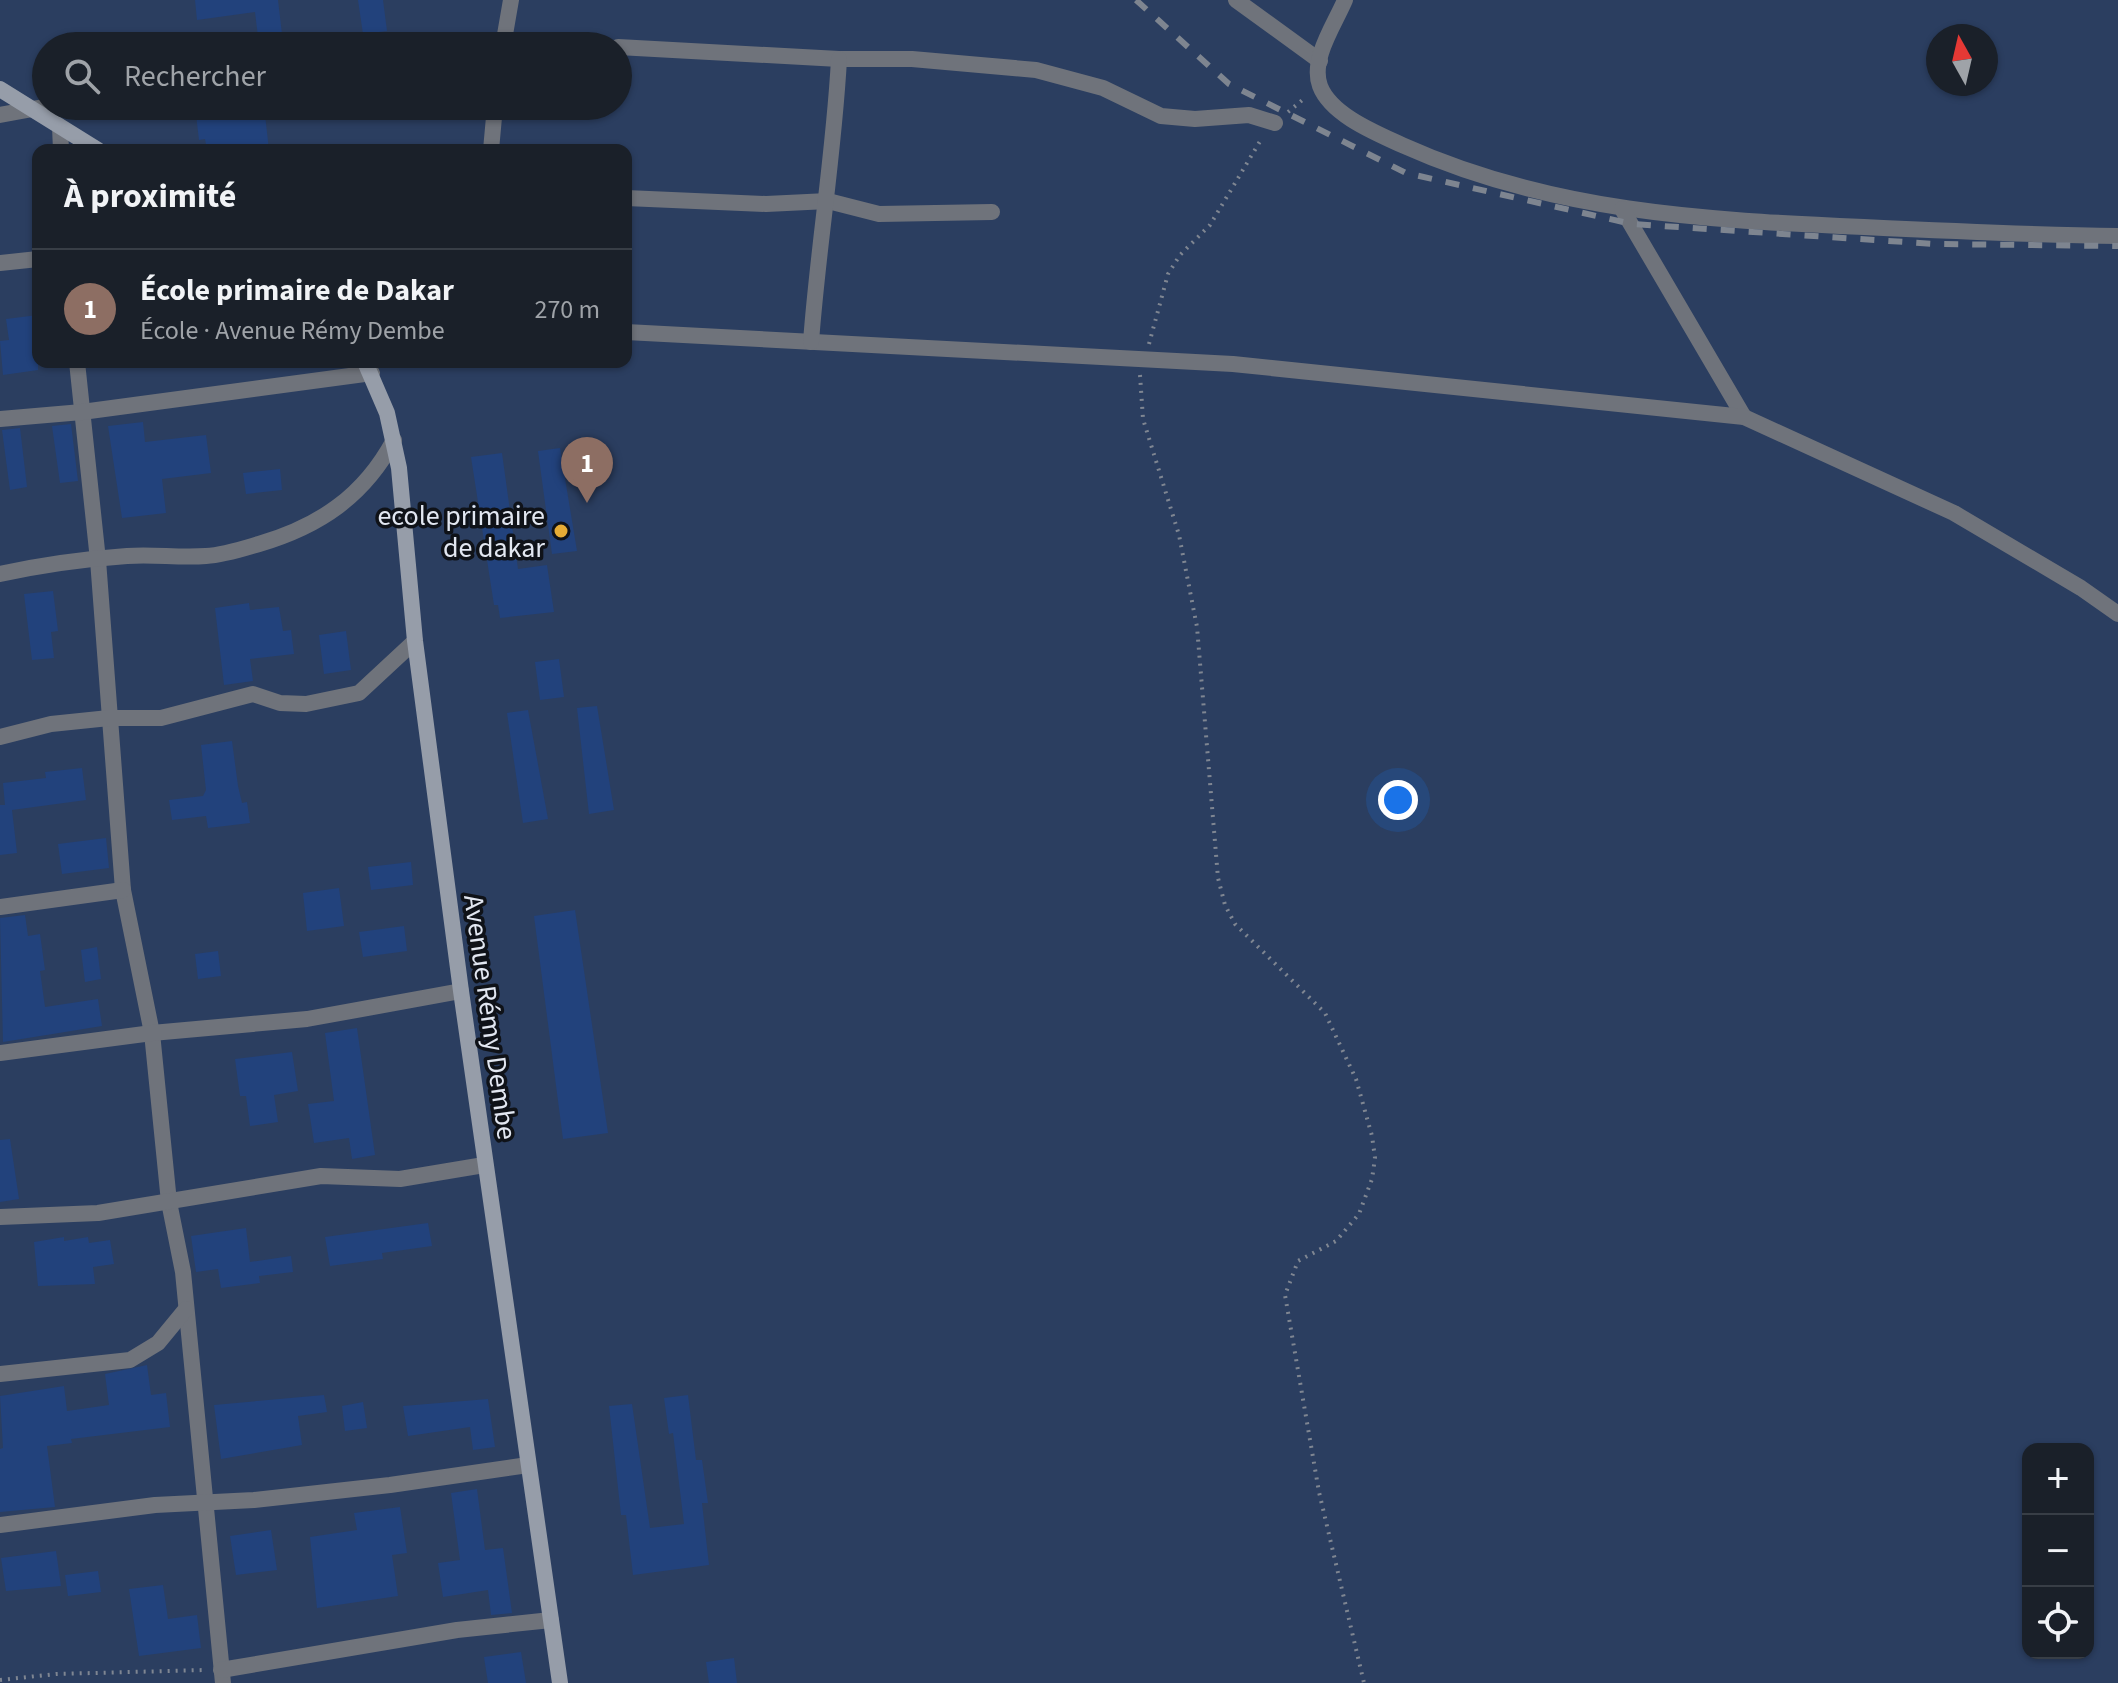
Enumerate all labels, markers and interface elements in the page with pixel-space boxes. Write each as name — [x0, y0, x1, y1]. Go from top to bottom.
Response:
north arrow — [1926, 24, 1998, 96]
search box — [32, 32, 632, 120]
icon: search — [60, 54, 104, 98]
text: Rechercher — [124, 55, 266, 98]
text: À proximité — [64, 172, 236, 221]
text: École primaire de Dakar — [140, 269, 454, 312]
text: 1 — [83, 291, 97, 328]
text: 270 m — [534, 291, 600, 328]
text: École · Avenue Rémy Dembe — [140, 312, 445, 349]
pin: 1 — [561, 437, 613, 503]
place label: ecole primaire de dakar — [377, 496, 545, 568]
marker: ecole primaire de dakar — [552, 522, 570, 540]
your location — [1378, 780, 1418, 820]
street label: Avenue Rémy Dembe — [453, 892, 527, 1142]
map controls — [2022, 1443, 2094, 1659]
button: + — [2022, 1443, 2094, 1515]
button: − — [2022, 1515, 2094, 1587]
button: locate — [2022, 1587, 2094, 1659]

